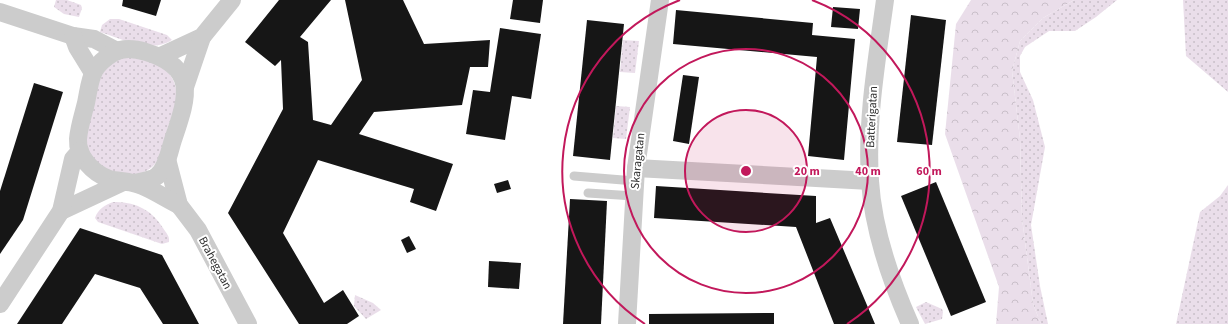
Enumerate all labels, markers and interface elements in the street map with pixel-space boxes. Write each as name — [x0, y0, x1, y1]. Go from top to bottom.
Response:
street label: Batterigatan — [862, 86, 882, 148]
street label: Skaragatan — [627, 132, 649, 190]
text: 20 m — [794, 163, 820, 180]
text: 40 m — [855, 163, 881, 180]
text: 60 m — [916, 163, 942, 180]
centre of rings — [739, 164, 753, 178]
street label: Brahegatan — [194, 234, 236, 292]

